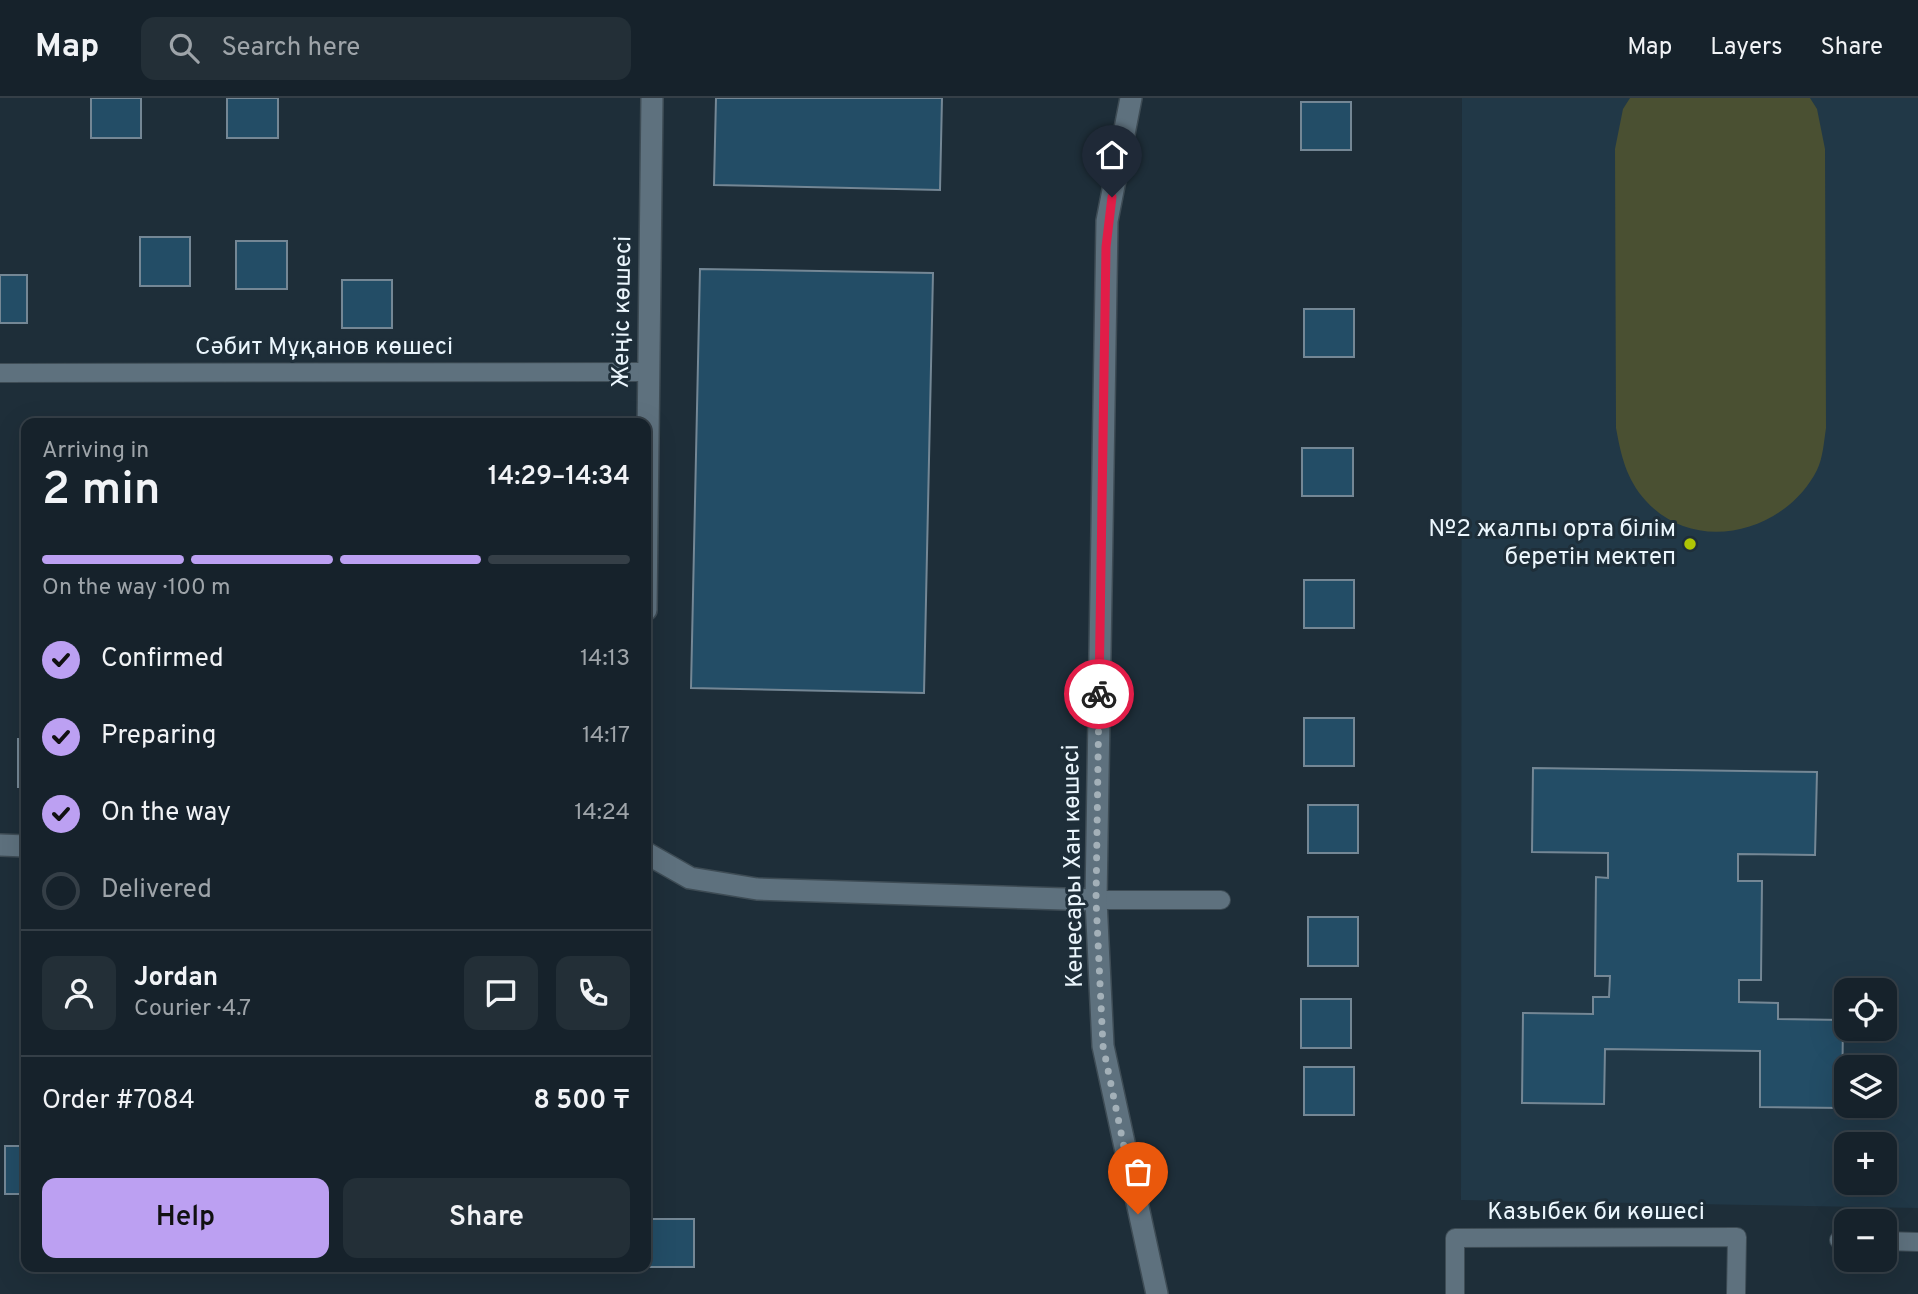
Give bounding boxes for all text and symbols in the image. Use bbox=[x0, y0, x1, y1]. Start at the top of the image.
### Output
search box bbox=[141, 17, 631, 80]
text: Map bbox=[35, 27, 99, 69]
icon: search bbox=[165, 29, 203, 67]
text: Search here bbox=[221, 32, 360, 65]
text: Map bbox=[1627, 33, 1672, 63]
text: Layers bbox=[1710, 33, 1782, 63]
text: Share bbox=[1820, 33, 1883, 63]
pin bbox=[1082, 125, 1142, 197]
icon: home bbox=[1093, 136, 1131, 174]
street label: Жеңіс көшесі bbox=[607, 236, 639, 388]
street label: Сәбит Мұқанов көшесі bbox=[195, 333, 453, 363]
text: Arriving in bbox=[42, 437, 149, 466]
text: 14:29–14:34 bbox=[488, 461, 630, 494]
text: 2 min bbox=[42, 462, 161, 521]
place label: №2 жалпы орта білім беретін мектеп bbox=[1428, 515, 1676, 573]
marker: №2 жалпы орта білім беретін мектеп bbox=[1682, 536, 1698, 552]
text: On the way · 100 m bbox=[42, 574, 231, 603]
icon: check bbox=[42, 641, 80, 679]
text: Confirmed bbox=[101, 643, 224, 676]
text: 14:13 bbox=[580, 645, 630, 674]
courier bbox=[1064, 659, 1134, 729]
icon: bike bbox=[1080, 675, 1118, 713]
icon: check bbox=[42, 718, 80, 756]
text: Preparing bbox=[101, 720, 216, 753]
text: 14:17 bbox=[582, 722, 630, 751]
street label: Кенесары Хан көшесі bbox=[1057, 744, 1091, 988]
icon: check bbox=[42, 795, 80, 833]
text: On the way bbox=[101, 797, 231, 830]
text: 14:24 bbox=[574, 799, 630, 828]
text: Delivered bbox=[101, 874, 212, 907]
button: person bbox=[42, 956, 116, 1030]
button: chat bbox=[464, 956, 538, 1030]
button: phone bbox=[556, 956, 630, 1030]
text: Jordan bbox=[134, 962, 218, 995]
map controls bbox=[1834, 978, 1897, 1272]
button: locate bbox=[1834, 978, 1897, 1041]
text: Courier · 4.7 bbox=[134, 995, 251, 1024]
button: layers bbox=[1834, 1055, 1897, 1118]
text: Order #7084 bbox=[42, 1085, 195, 1118]
text: 8 500 ₸ bbox=[533, 1085, 630, 1118]
button: + bbox=[1834, 1132, 1897, 1195]
pin bbox=[1108, 1142, 1168, 1214]
icon: bag bbox=[1119, 1153, 1157, 1191]
button: Help bbox=[42, 1178, 329, 1258]
button: Share bbox=[343, 1178, 630, 1258]
street label: Казыбек би көшесі bbox=[1487, 1198, 1705, 1228]
button: − bbox=[1834, 1209, 1897, 1272]

